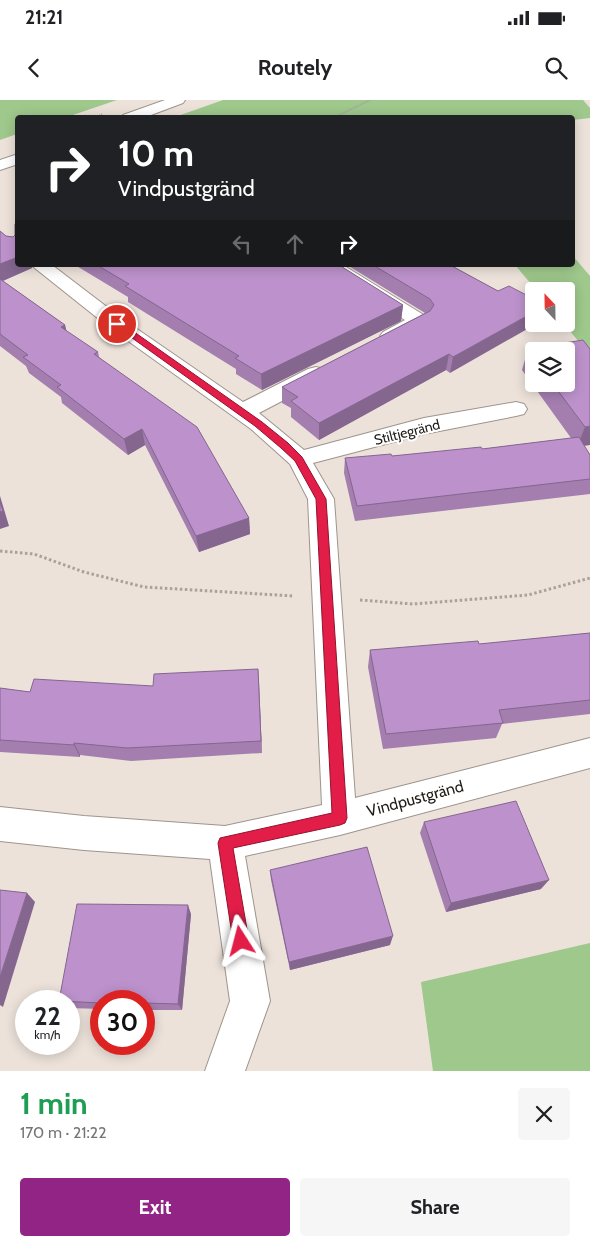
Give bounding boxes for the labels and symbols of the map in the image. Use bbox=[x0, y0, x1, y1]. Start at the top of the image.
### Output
north arrow bbox=[525, 282, 575, 332]
pin bbox=[96, 303, 138, 345]
street label: Stiltjegränd bbox=[372, 415, 442, 449]
street label: Vindpustgränd bbox=[365, 776, 466, 821]
position arrow bbox=[214, 914, 266, 966]
speed limit sign: 30 bbox=[90, 990, 155, 1055]

